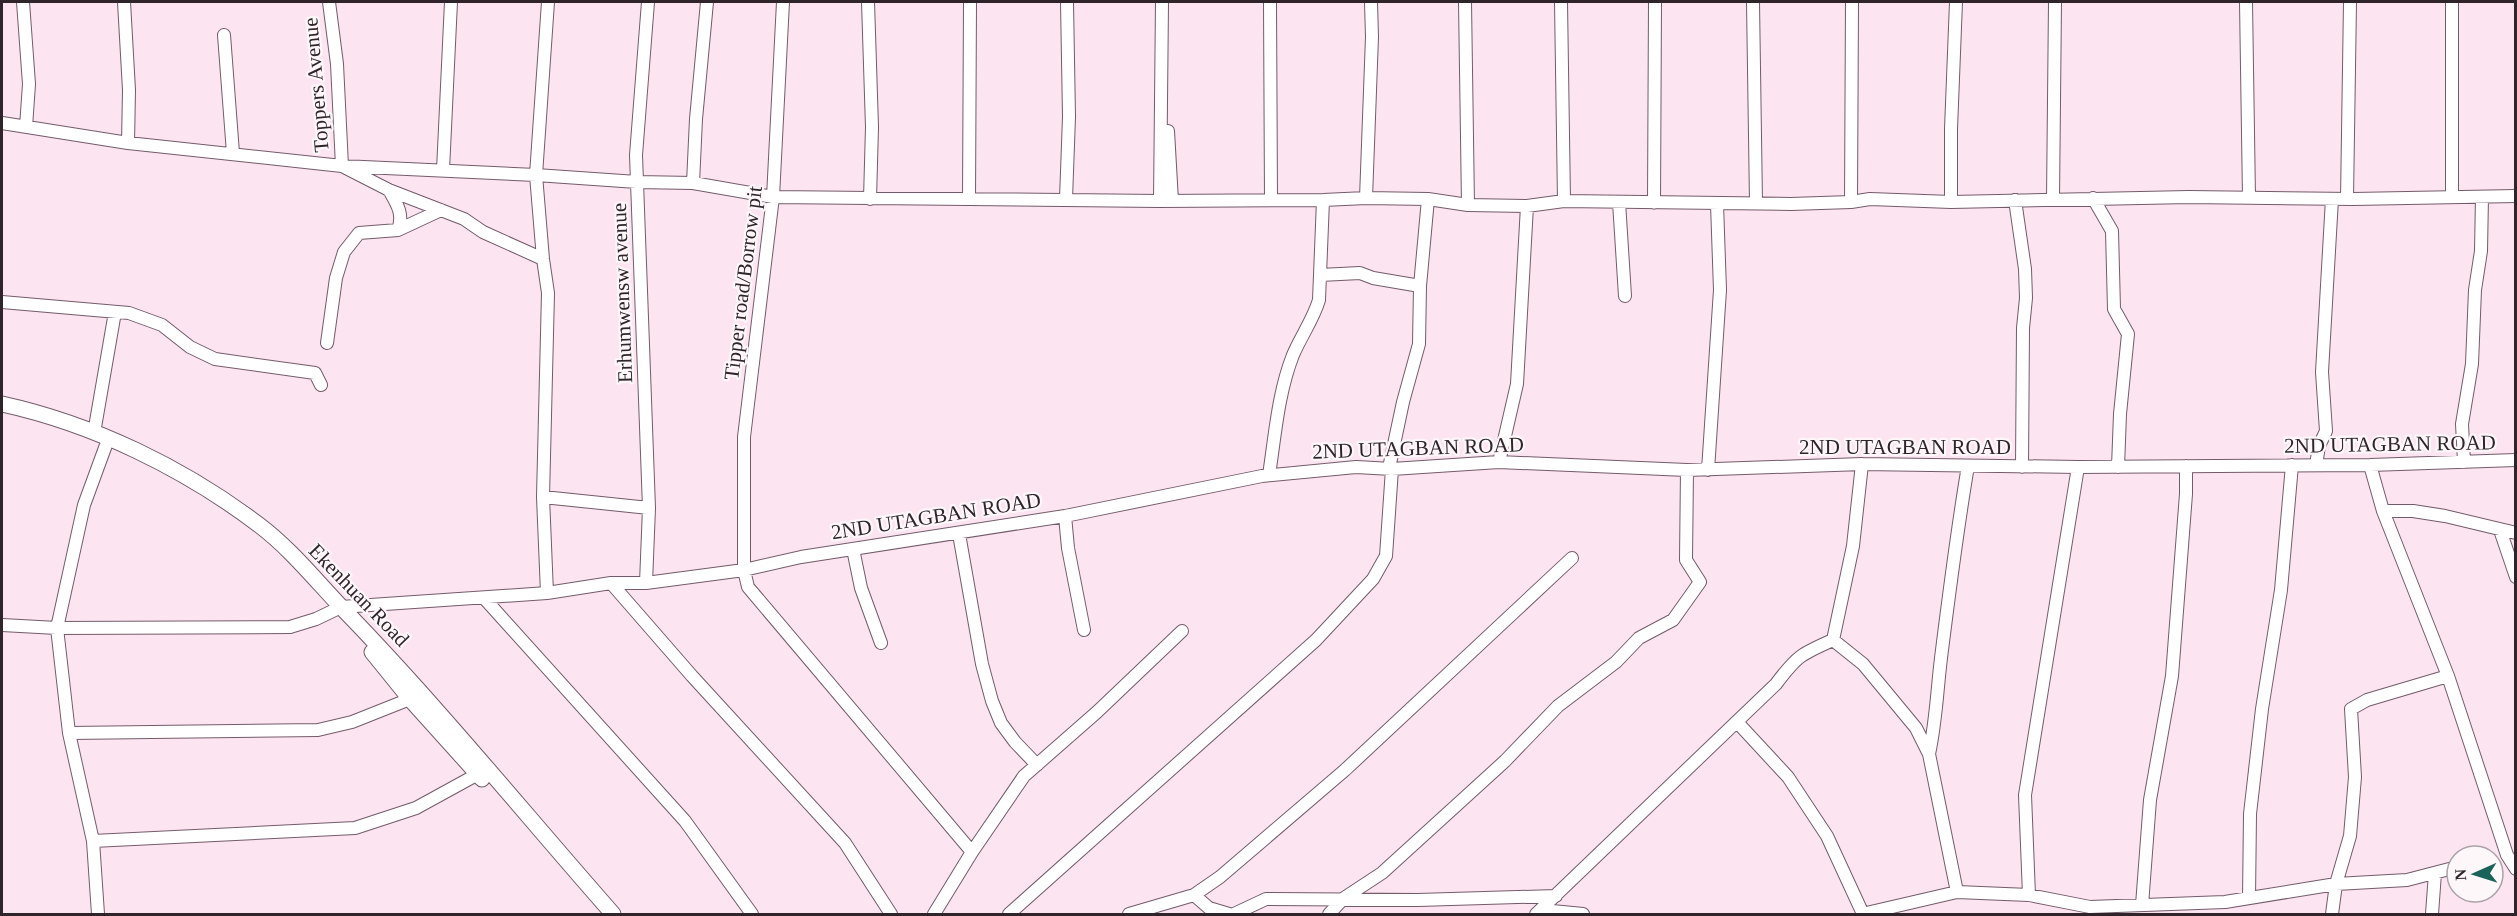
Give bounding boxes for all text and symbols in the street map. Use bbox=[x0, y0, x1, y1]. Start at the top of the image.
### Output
street label: Toppers Avenue bbox=[298, 17, 334, 153]
street label: Tipper road/Borrow pit bbox=[719, 184, 767, 381]
street label: Erhumwensw avenue bbox=[607, 203, 637, 383]
street label: 2ND UTAGBAN ROAD bbox=[2284, 430, 2496, 458]
street label: 2ND UTAGBAN ROAD bbox=[1312, 432, 1524, 464]
street label: 2ND UTAGBAN ROAD bbox=[1799, 435, 2011, 459]
street label: 2ND UTAGBAN ROAD bbox=[830, 488, 1042, 544]
street label: Ekenhuan Road bbox=[304, 539, 414, 652]
north arrow bbox=[2445, 844, 2505, 904]
text: N bbox=[2452, 868, 2469, 881]

